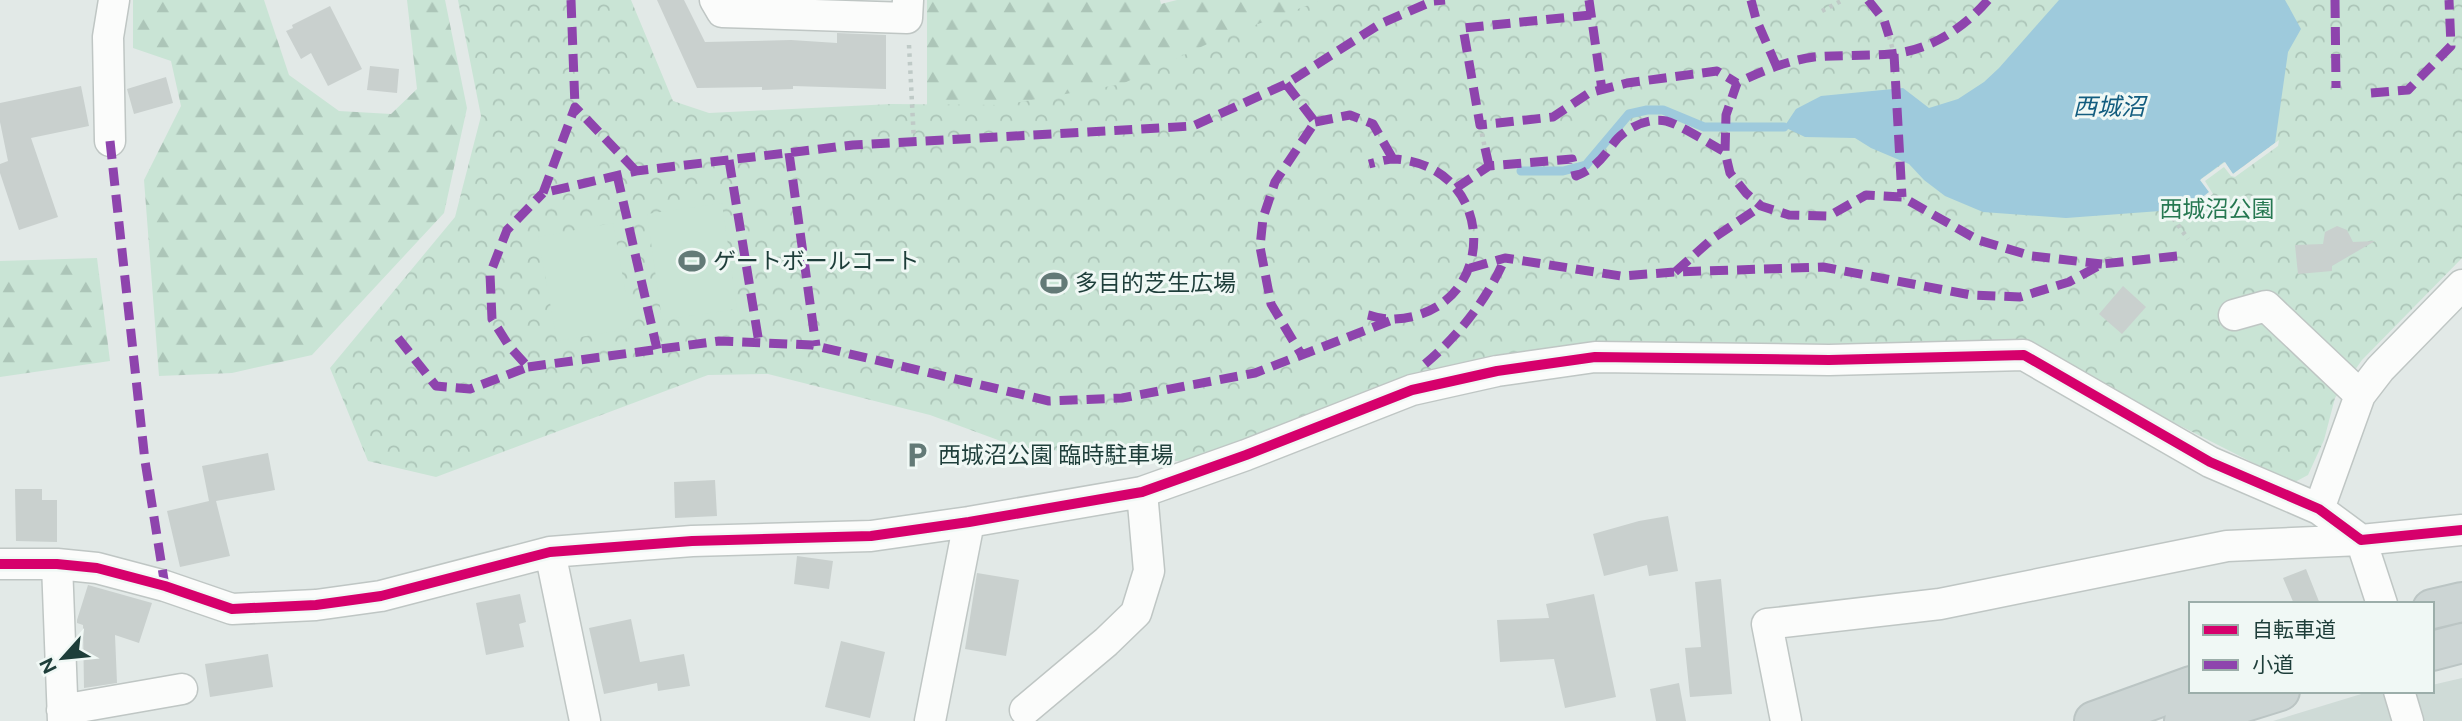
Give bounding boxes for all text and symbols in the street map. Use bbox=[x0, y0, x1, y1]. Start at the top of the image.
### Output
water label: 西城沼 bbox=[2073, 92, 2148, 120]
park label: 西城沼公園 bbox=[2160, 195, 2275, 222]
sports icon: ゲートボールコート bbox=[677, 246, 707, 276]
place label: ゲートボールコート bbox=[713, 247, 920, 274]
sports icon: 多目的芝生広場 bbox=[1039, 268, 1069, 298]
place label: 多目的芝生広場 bbox=[1075, 269, 1236, 296]
parking icon: 西城沼公園 臨時駐車場 bbox=[902, 440, 932, 470]
place label: 西城沼公園 臨時駐車場 bbox=[938, 441, 1174, 468]
legend bbox=[2189, 602, 2434, 693]
text: 自転車道 bbox=[2252, 617, 2336, 642]
north arrow bbox=[28, 623, 98, 693]
text: 小道 bbox=[2252, 652, 2294, 677]
text: N bbox=[35, 654, 61, 677]

